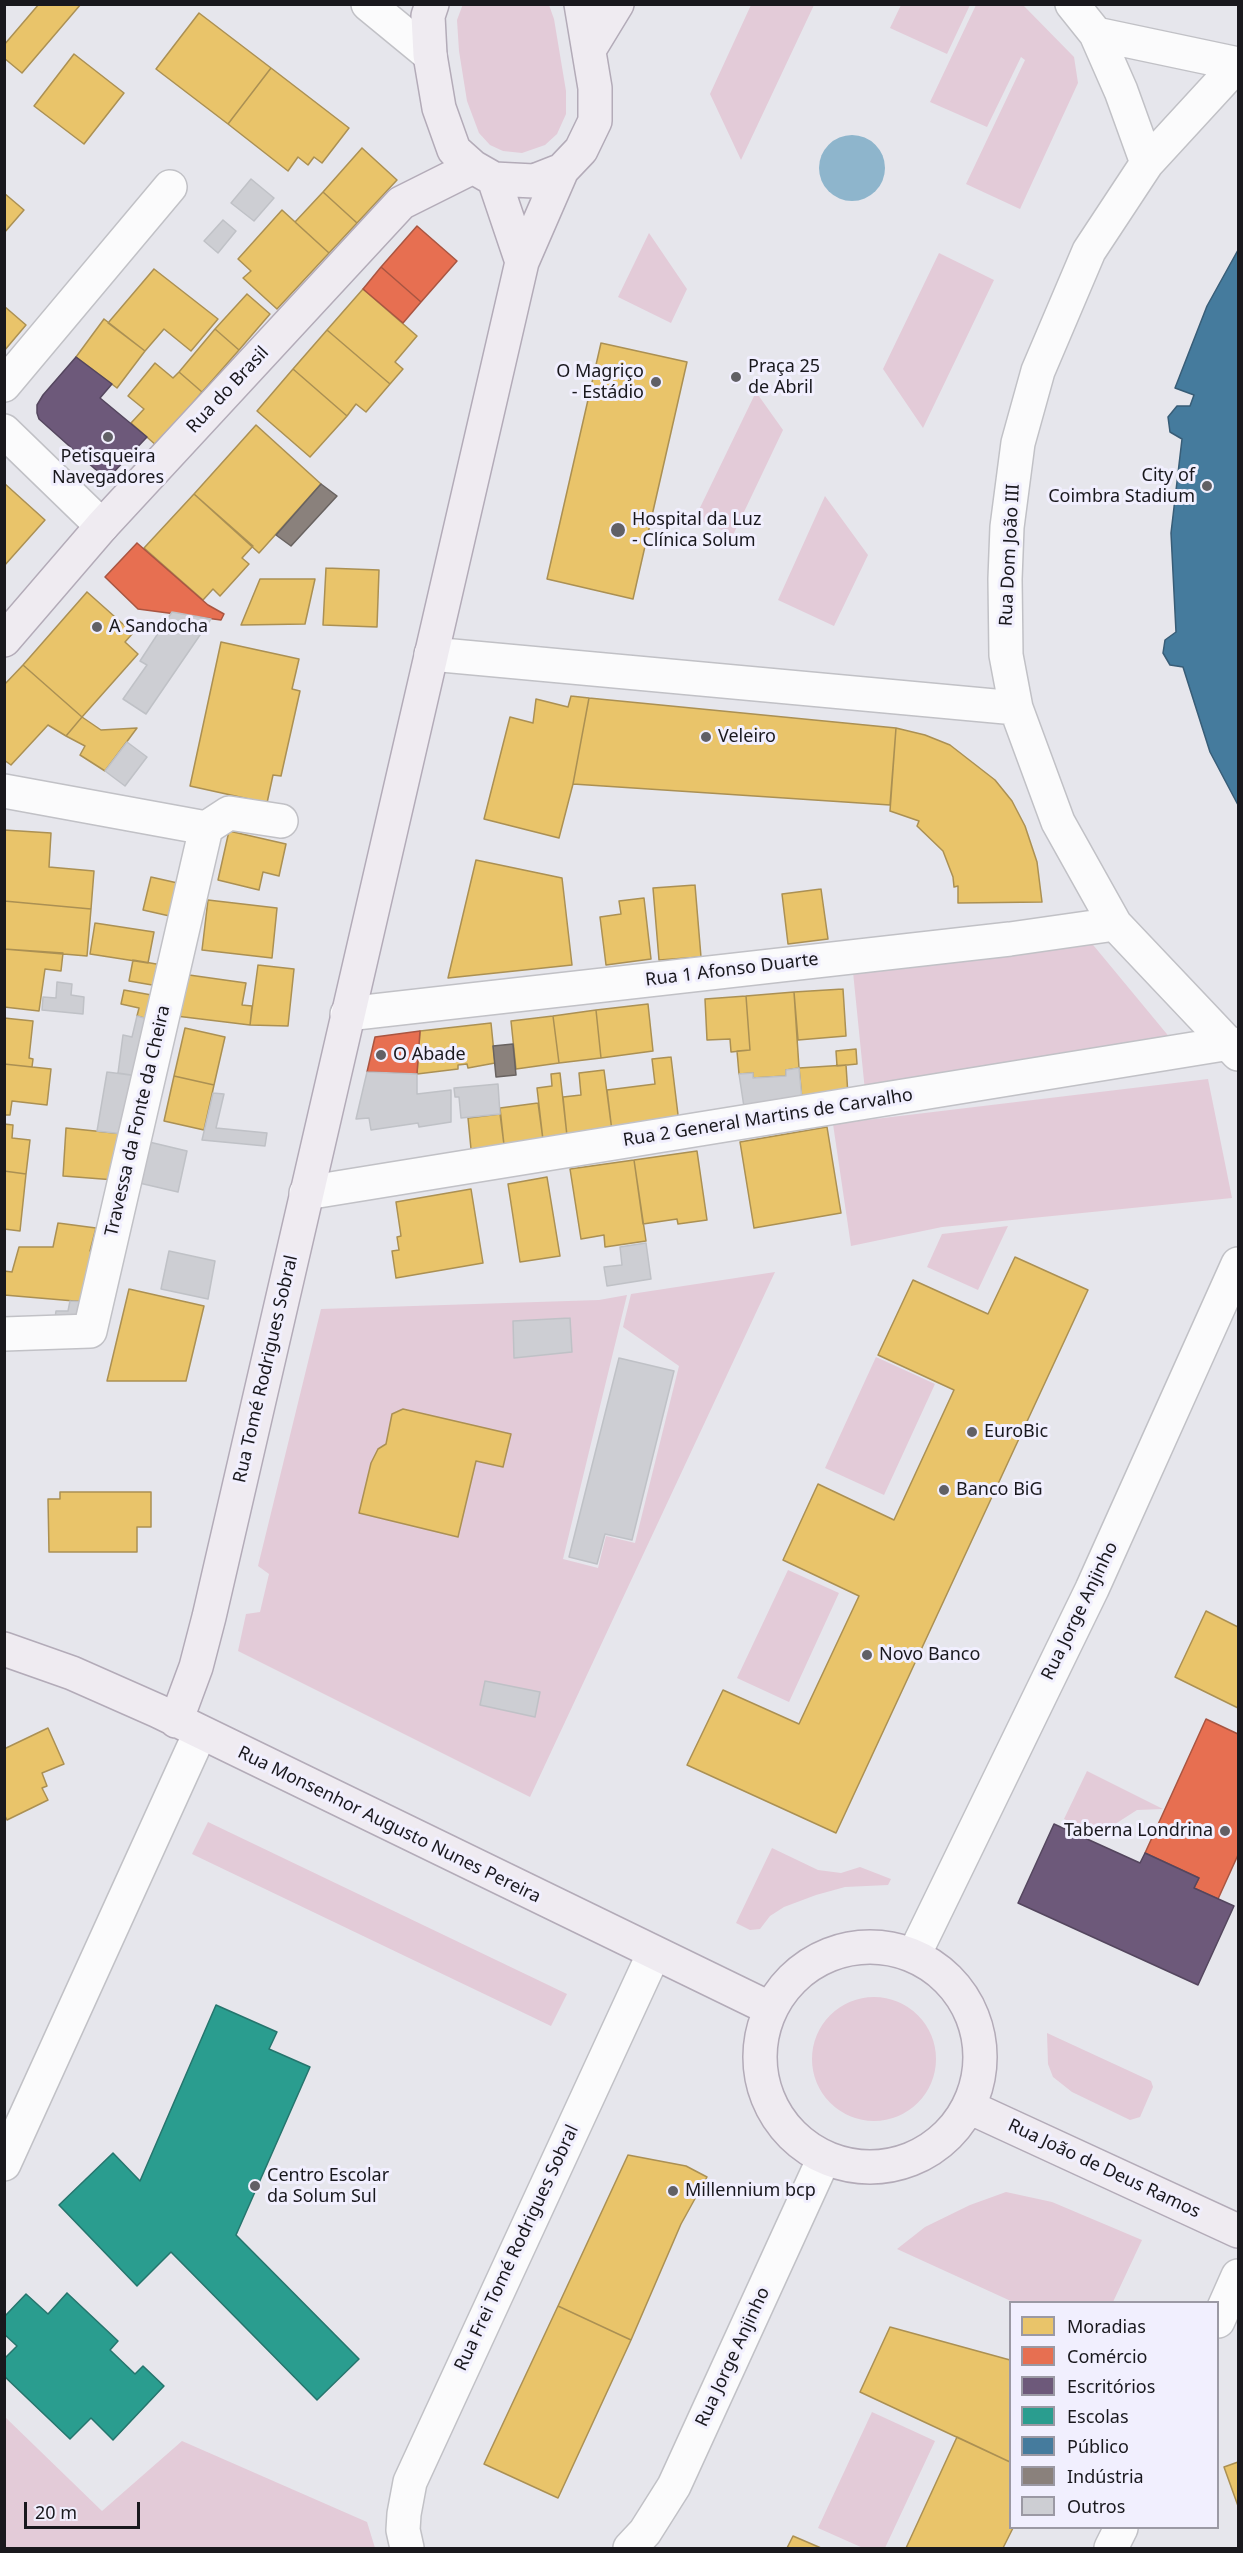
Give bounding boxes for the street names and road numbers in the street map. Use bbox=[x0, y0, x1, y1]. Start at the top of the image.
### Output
street label: Rua do Brasil bbox=[182, 342, 274, 438]
street label: Rua Dom João III bbox=[995, 483, 1025, 627]
street label: Rua 1 Afonso Duarte bbox=[644, 949, 820, 991]
street label: Travessa da Fonte da Cheira bbox=[101, 1003, 175, 1239]
street label: Rua 2 General Martins de Carvalho bbox=[621, 1084, 915, 1152]
street label: Rua Tomé Rodrigues Sobral bbox=[229, 1253, 303, 1485]
street label: Rua Jorge Anjinho bbox=[1037, 1538, 1123, 1684]
street label: Rua Monsenhor Augusto Nunes Pereira bbox=[234, 1742, 544, 1908]
street label: Rua João de Deus Ramos bbox=[1004, 2115, 1204, 2223]
street label: Rua Frei Tomé Rodrigues Sobral bbox=[450, 2122, 584, 2374]
street label: Rua Jorge Anjinho bbox=[691, 2284, 775, 2430]

